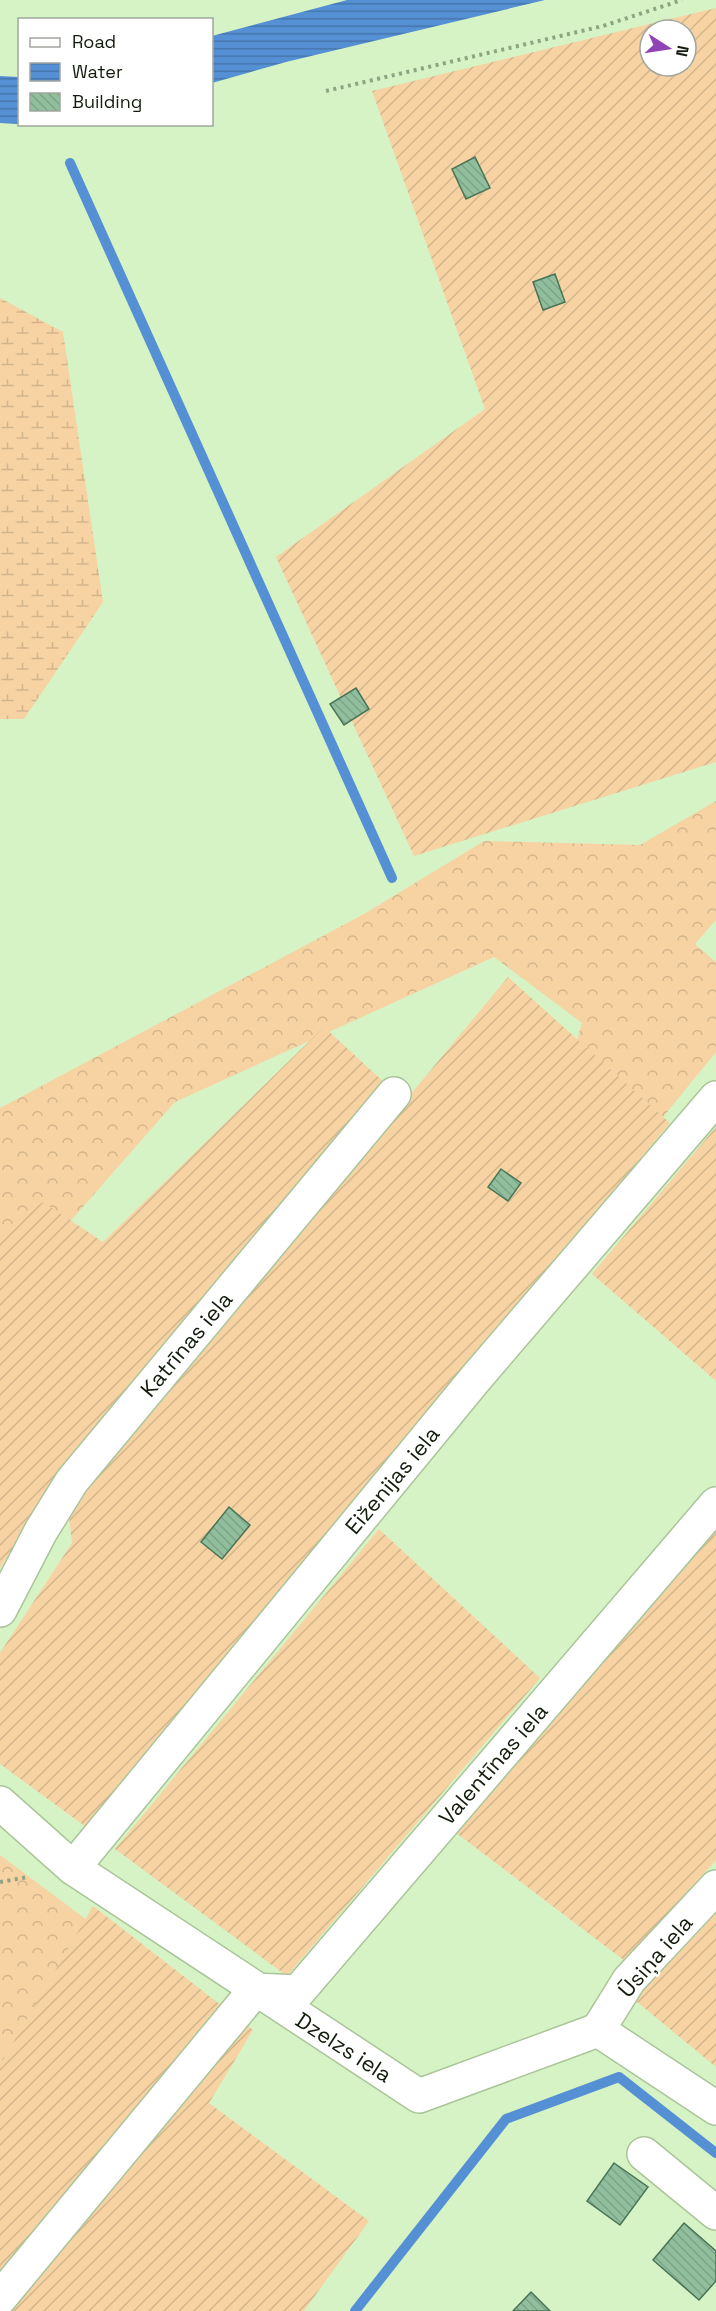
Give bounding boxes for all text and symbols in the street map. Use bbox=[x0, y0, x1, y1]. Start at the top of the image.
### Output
legend bbox=[18, 18, 213, 126]
north arrow bbox=[638, 18, 698, 78]
text: Road bbox=[72, 30, 116, 53]
text: N bbox=[671, 44, 694, 58]
text: Water bbox=[72, 60, 123, 83]
text: Building bbox=[72, 90, 142, 113]
street label: Katrīnas iela bbox=[134, 1285, 238, 1402]
street label: Eiženijas iela bbox=[339, 1420, 446, 1540]
street label: Valentīnas iela bbox=[432, 1697, 554, 1831]
street label: Ūsiņa iela bbox=[612, 1909, 699, 2003]
street label: Dzelzs iela bbox=[291, 2006, 398, 2089]

